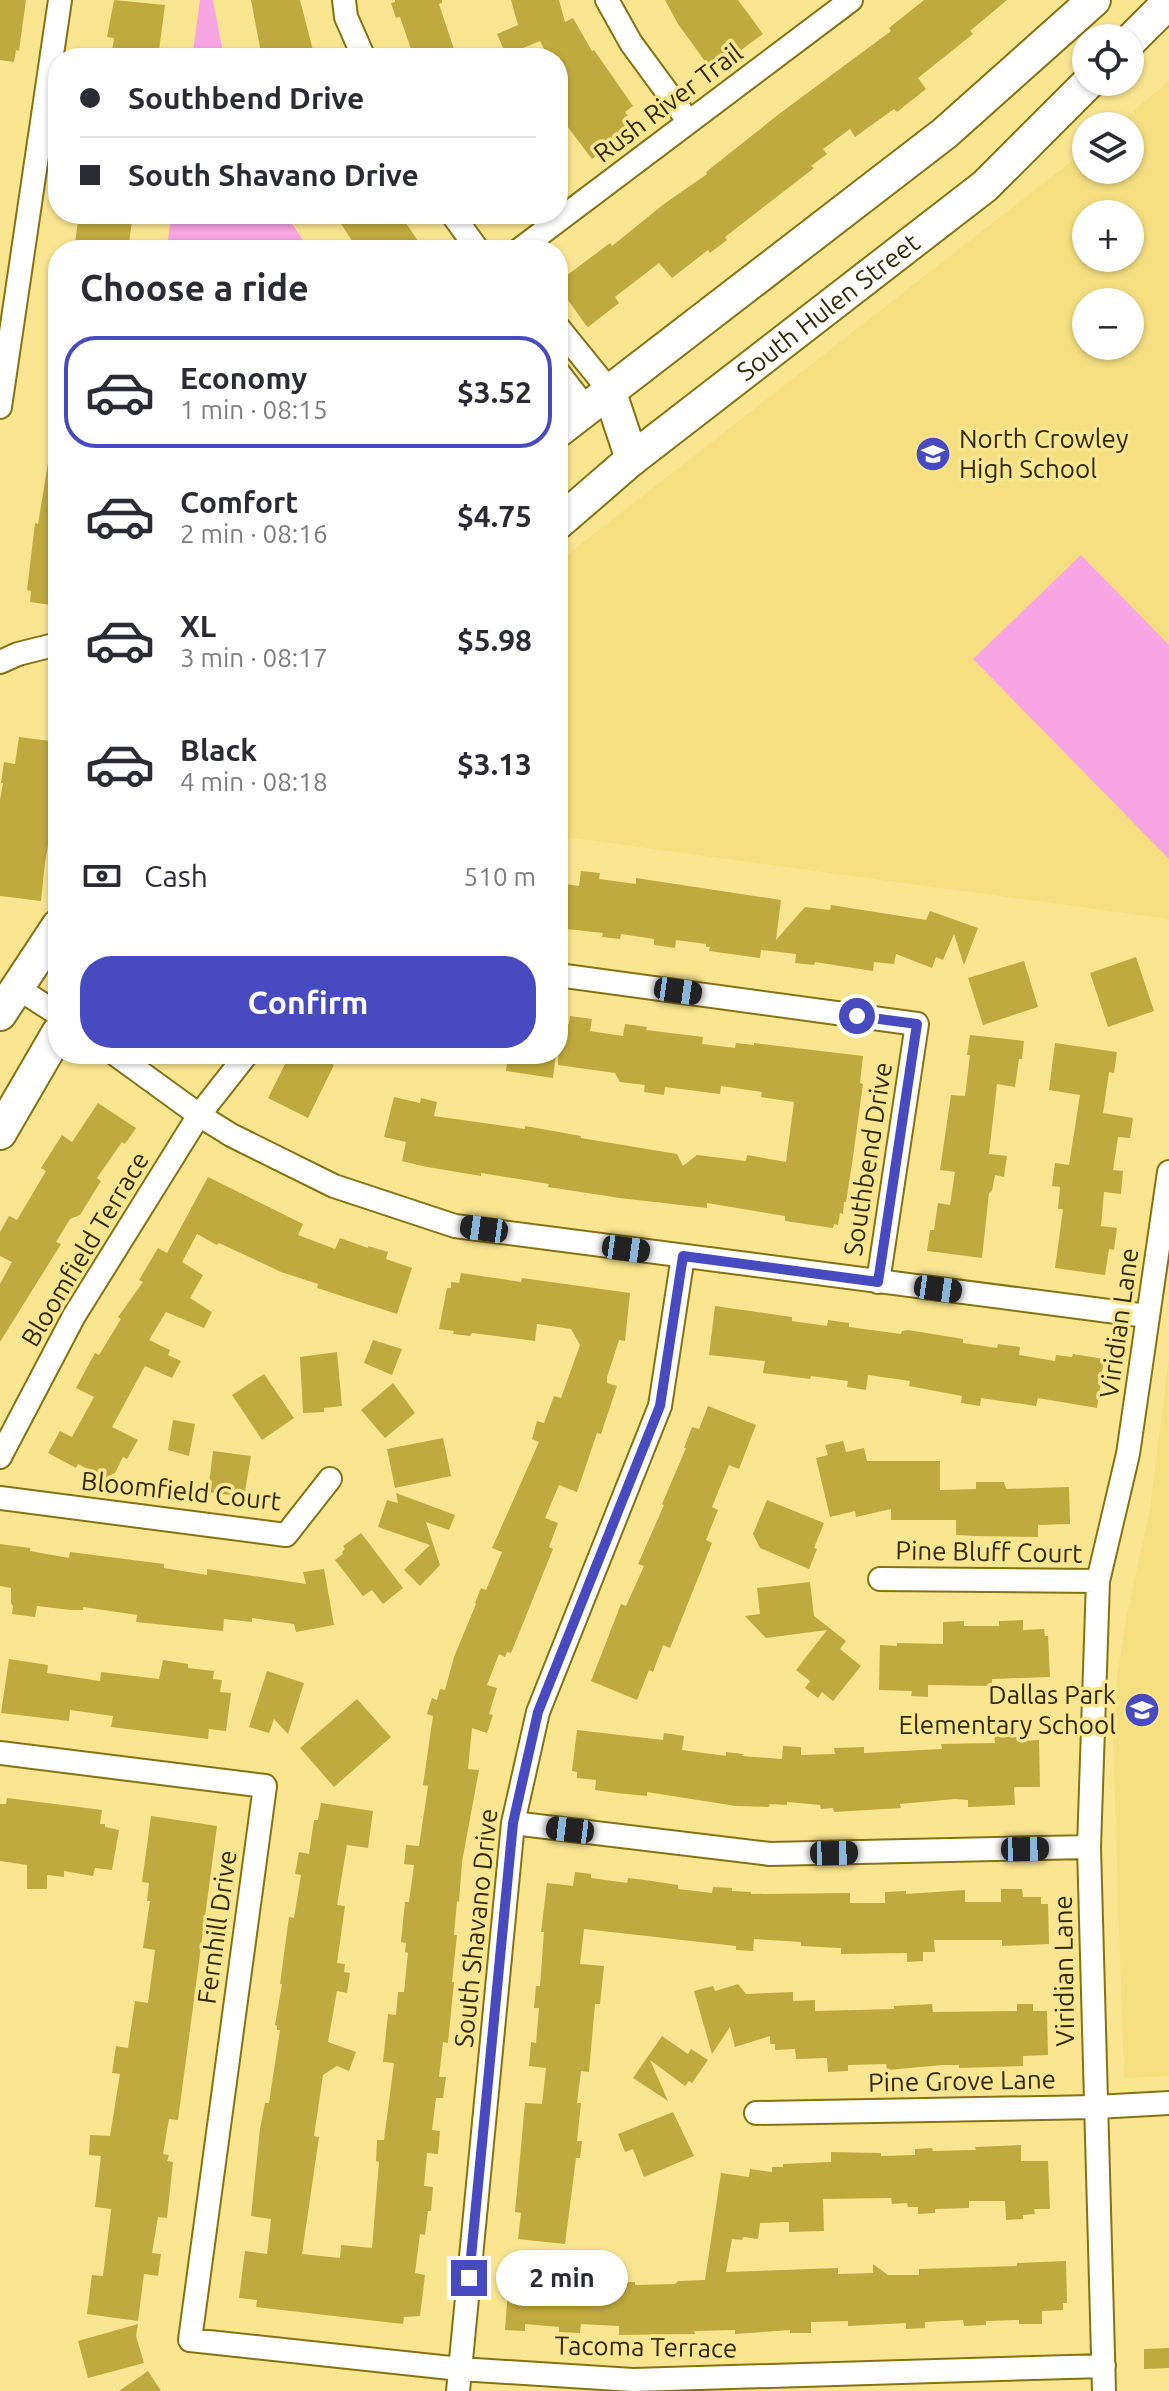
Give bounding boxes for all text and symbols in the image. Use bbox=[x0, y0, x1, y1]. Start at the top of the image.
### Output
map controls bbox=[1072, 24, 1144, 360]
button: locate bbox=[1072, 24, 1144, 96]
street label: Rush River Trail bbox=[588, 37, 748, 168]
text: Southbend Drive bbox=[128, 81, 364, 115]
button: layers bbox=[1072, 112, 1144, 184]
text: South Shavano Drive bbox=[128, 158, 419, 192]
button: + bbox=[1072, 200, 1144, 272]
street label: South Hulen Street bbox=[731, 227, 925, 386]
text: Choose a ride bbox=[80, 267, 309, 308]
button: − bbox=[1072, 288, 1144, 360]
icon: car bbox=[84, 356, 156, 428]
text: Economy bbox=[180, 361, 307, 395]
text: $3.52 bbox=[457, 375, 532, 409]
text: 1 min · 08:15 bbox=[180, 395, 328, 424]
place label: North Crowley High School bbox=[959, 424, 1128, 483]
school or university icon: North Crowley High School bbox=[914, 435, 952, 473]
icon: car bbox=[84, 480, 156, 552]
text: Comfort bbox=[180, 485, 298, 519]
text: $4.75 bbox=[457, 499, 532, 533]
text: 2 min · 08:16 bbox=[180, 519, 328, 548]
icon: car bbox=[84, 604, 156, 676]
text: XL bbox=[180, 609, 216, 643]
text: $5.98 bbox=[457, 623, 532, 657]
text: 3 min · 08:17 bbox=[180, 643, 328, 672]
icon: car bbox=[84, 728, 156, 800]
text: Black bbox=[180, 733, 257, 767]
text: $3.13 bbox=[457, 747, 532, 781]
text: 4 min · 08:18 bbox=[180, 767, 328, 796]
icon: cash bbox=[80, 854, 124, 898]
text: Cash bbox=[144, 859, 208, 893]
text: 510 m bbox=[464, 862, 536, 891]
button: Confirm bbox=[80, 956, 536, 1048]
car bbox=[653, 976, 703, 1006]
route start bbox=[839, 998, 875, 1034]
street label: Southbend Drive bbox=[838, 1060, 897, 1258]
street label: Bloomfield Terrace bbox=[15, 1146, 154, 1351]
car bbox=[459, 1214, 509, 1244]
car bbox=[601, 1234, 651, 1264]
street label: Viridian Lane bbox=[1094, 1246, 1143, 1400]
car bbox=[913, 1274, 963, 1304]
street label: Bloomfield Court bbox=[80, 1466, 282, 1515]
street label: Pine Bluff Court bbox=[895, 1535, 1083, 1568]
place label: Dallas Park Elementary School bbox=[898, 1680, 1116, 1739]
school or university icon: Dallas Park Elementary School bbox=[1123, 1691, 1161, 1729]
street label: South Shavano Drive bbox=[449, 1807, 502, 2049]
car bbox=[545, 1815, 595, 1845]
car bbox=[1001, 1837, 1049, 1861]
car bbox=[810, 1841, 858, 1865]
street label: Fernhill Drive bbox=[191, 1848, 242, 2006]
street label: Viridian Lane bbox=[1048, 1895, 1079, 2047]
street label: Pine Grove Lane bbox=[868, 2064, 1056, 2097]
callout: 2 min bbox=[497, 2250, 629, 2306]
route end bbox=[451, 2260, 487, 2296]
text: 2 min bbox=[529, 2263, 595, 2292]
street label: Tacoma Terrace bbox=[554, 2330, 738, 2363]

